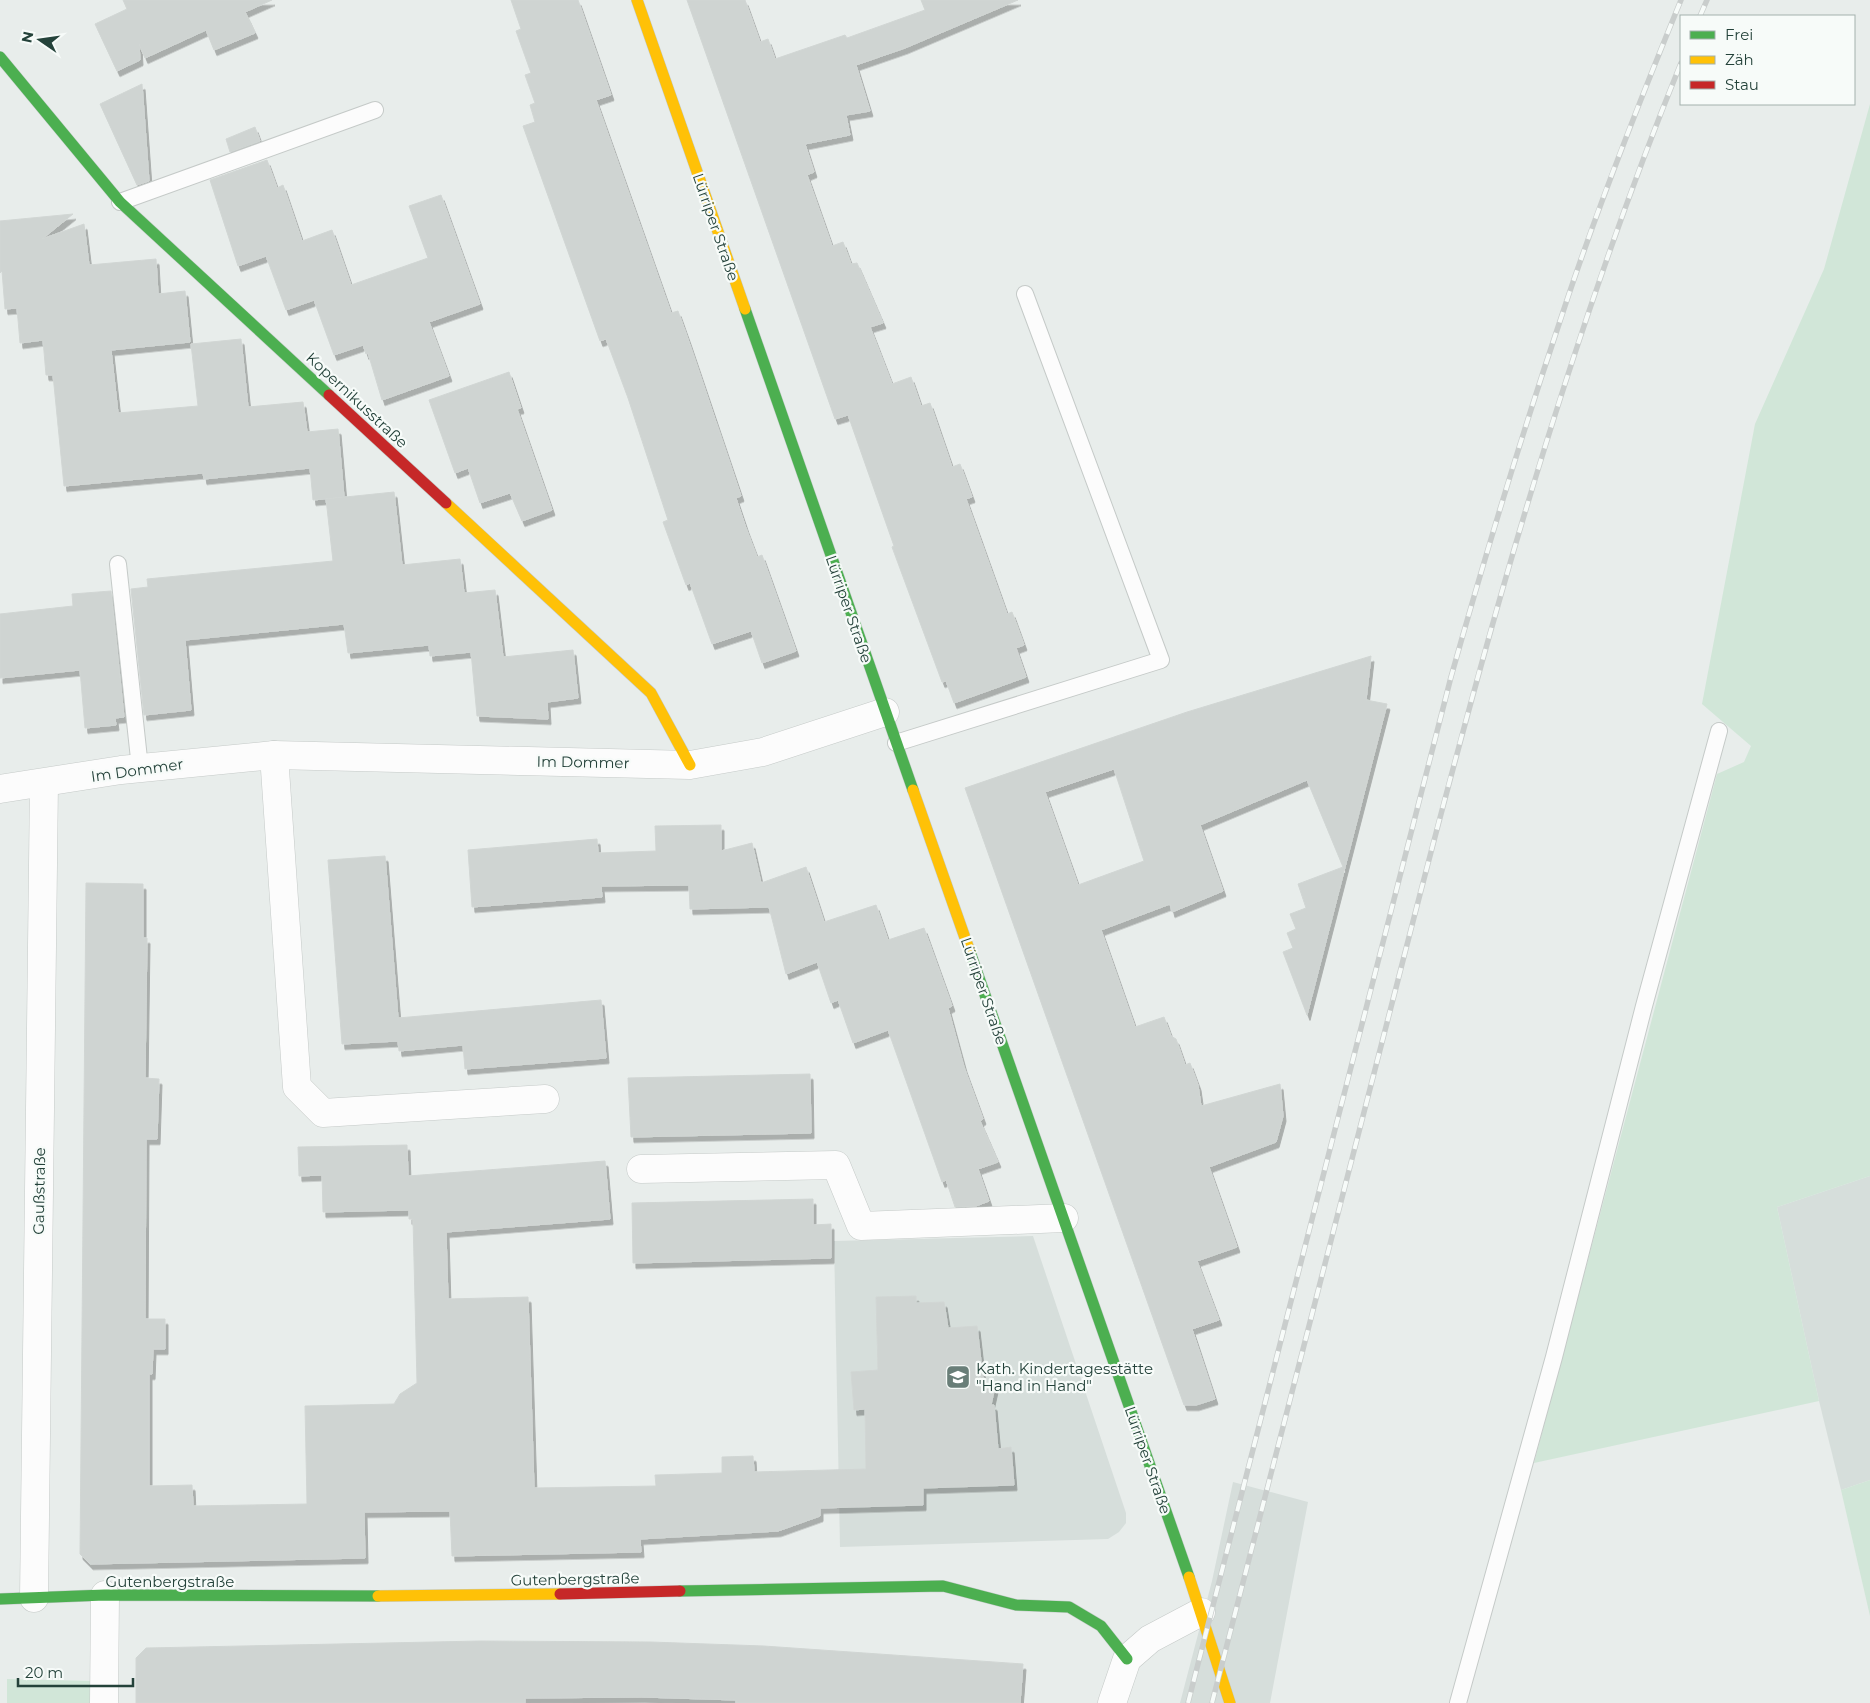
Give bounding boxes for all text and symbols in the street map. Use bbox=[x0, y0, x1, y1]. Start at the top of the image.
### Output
north arrow bbox=[15, 15, 65, 65]
legend bbox=[1680, 15, 1855, 105]
text: Frei bbox=[1725, 25, 1753, 44]
text: N bbox=[17, 30, 37, 45]
text: Zäh bbox=[1725, 50, 1754, 69]
text: Stau bbox=[1725, 75, 1759, 94]
street label: Lürriper Straße bbox=[689, 171, 743, 283]
street label: Kopernikusstraße bbox=[302, 348, 412, 452]
street label: Lürriper Straße bbox=[822, 553, 876, 665]
street label: Im Dommer bbox=[536, 752, 630, 772]
street label: Im Dommer bbox=[90, 754, 184, 786]
street label: Lürriper Straße bbox=[957, 935, 1011, 1047]
street label: Gaußstraße bbox=[29, 1147, 49, 1235]
place label: Kath. Kindertagesstätte "Hand in Hand" bbox=[976, 1359, 1153, 1395]
school or university icon: Kath. Kindertagesstätte "Hand in Hand" bbox=[945, 1364, 971, 1390]
street label: Lürriper Straße bbox=[1121, 1404, 1175, 1516]
street label: Gutenbergstraße bbox=[510, 1568, 640, 1590]
street label: Gutenbergstraße bbox=[106, 1572, 234, 1591]
scale bar bbox=[18, 1656, 132, 1688]
text: 20 m bbox=[25, 1663, 63, 1682]

